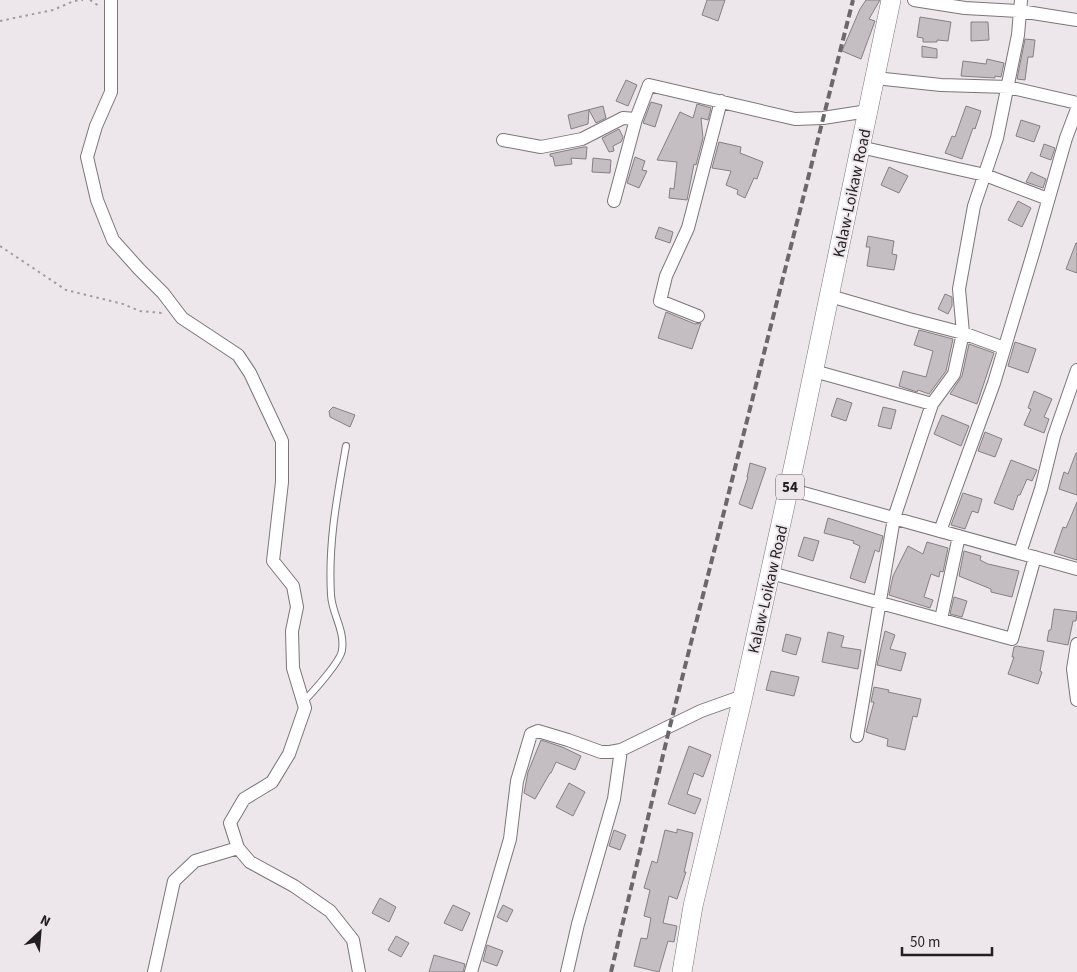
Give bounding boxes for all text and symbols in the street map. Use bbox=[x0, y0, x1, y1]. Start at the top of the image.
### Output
street label: Kalaw-Loikaw Road bbox=[828, 127, 876, 260]
road number: 54 bbox=[776, 474, 804, 500]
street label: Kalaw-Loikaw Road bbox=[743, 523, 793, 656]
north arrow bbox=[15, 907, 65, 957]
text: N bbox=[37, 910, 54, 932]
scale bar bbox=[902, 924, 992, 956]
text: 50 m bbox=[910, 932, 940, 953]

